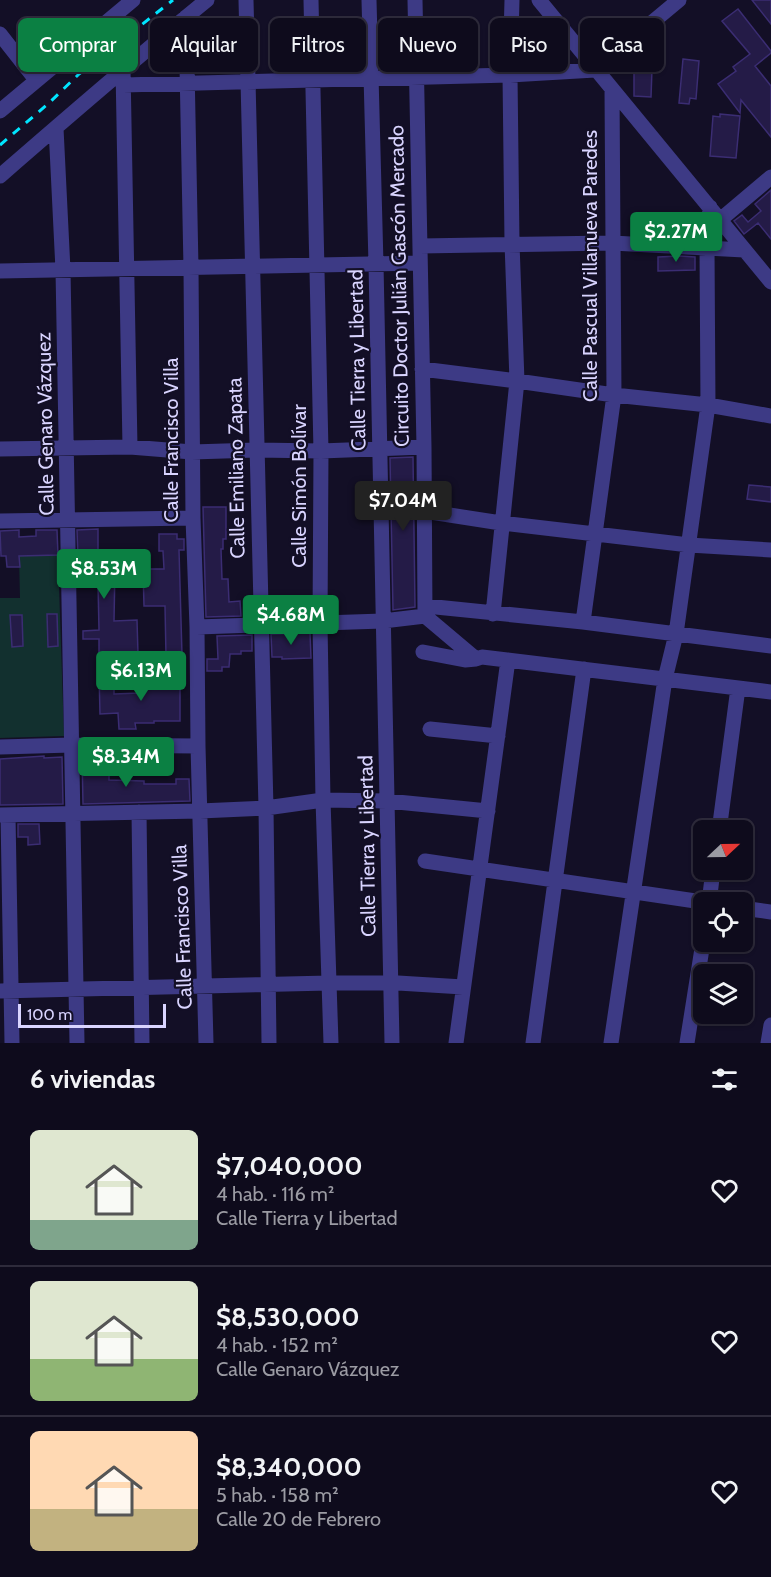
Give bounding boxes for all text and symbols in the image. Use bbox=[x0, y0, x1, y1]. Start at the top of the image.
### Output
chip: Comprar bbox=[18, 18, 138, 72]
chip: Alquilar bbox=[150, 18, 258, 72]
chip: Filtros bbox=[270, 18, 366, 72]
chip: Nuevo bbox=[378, 18, 478, 72]
chip: Piso bbox=[490, 18, 568, 72]
chip: Casa bbox=[580, 18, 664, 72]
street label: Circuito Doctor Julián Gascón Mercado bbox=[384, 125, 414, 447]
street label: Calle Pascual Villanueva Paredes bbox=[578, 130, 602, 402]
pin: $2.27M bbox=[627, 212, 725, 263]
text: $2.27M bbox=[644, 219, 708, 243]
street label: Calle Tierra y Libertad bbox=[343, 269, 371, 451]
street label: Calle Genaro Vázquez bbox=[31, 332, 59, 516]
street label: Calle Francisco Villa bbox=[159, 357, 183, 522]
street label: Calle Emiliano Zapata bbox=[222, 377, 250, 559]
street label: Calle Simón Bolívar bbox=[287, 404, 311, 568]
pin: $7.04M bbox=[354, 481, 452, 532]
text: $7.04M bbox=[369, 488, 437, 512]
pin: $8.53M bbox=[55, 549, 153, 600]
text: $8.53M bbox=[71, 556, 137, 580]
pin: $4.68M bbox=[242, 595, 340, 646]
text: $4.68M bbox=[257, 602, 325, 626]
pin: $6.13M bbox=[92, 651, 190, 702]
text: $6.13M bbox=[110, 658, 172, 682]
pin: $8.34M bbox=[77, 737, 175, 788]
text: $8.34M bbox=[92, 744, 160, 768]
street label: Calle Tierra y Libertad bbox=[353, 755, 381, 937]
north arrow bbox=[693, 820, 753, 880]
map controls bbox=[693, 820, 753, 1024]
street label: Calle Francisco Villa bbox=[167, 844, 197, 1010]
button: locate bbox=[693, 892, 753, 952]
button: layers bbox=[693, 964, 753, 1024]
scale bar bbox=[18, 1001, 166, 1028]
text: 100 m bbox=[27, 1005, 72, 1024]
text: 6 viviendas bbox=[30, 1063, 155, 1095]
icon: filters bbox=[708, 1063, 741, 1096]
text: $7,040,000 bbox=[216, 1150, 363, 1182]
icon: home bbox=[78, 1154, 150, 1226]
icon: heart bbox=[708, 1174, 741, 1207]
text: 4 hab. · 116 m² bbox=[216, 1182, 334, 1206]
text: Calle Tierra y Libertad bbox=[216, 1206, 398, 1230]
text: $8,530,000 bbox=[216, 1301, 360, 1333]
icon: home bbox=[78, 1305, 150, 1377]
icon: heart bbox=[708, 1325, 741, 1358]
text: 4 hab. · 152 m² bbox=[216, 1333, 338, 1357]
text: Calle Genaro Vázquez bbox=[216, 1357, 399, 1381]
text: $8,340,000 bbox=[216, 1451, 362, 1483]
icon: home bbox=[78, 1455, 150, 1527]
icon: heart bbox=[708, 1475, 741, 1508]
text: 5 hab. · 158 m² bbox=[216, 1483, 339, 1507]
text: Calle 20 de Febrero bbox=[216, 1507, 381, 1531]

